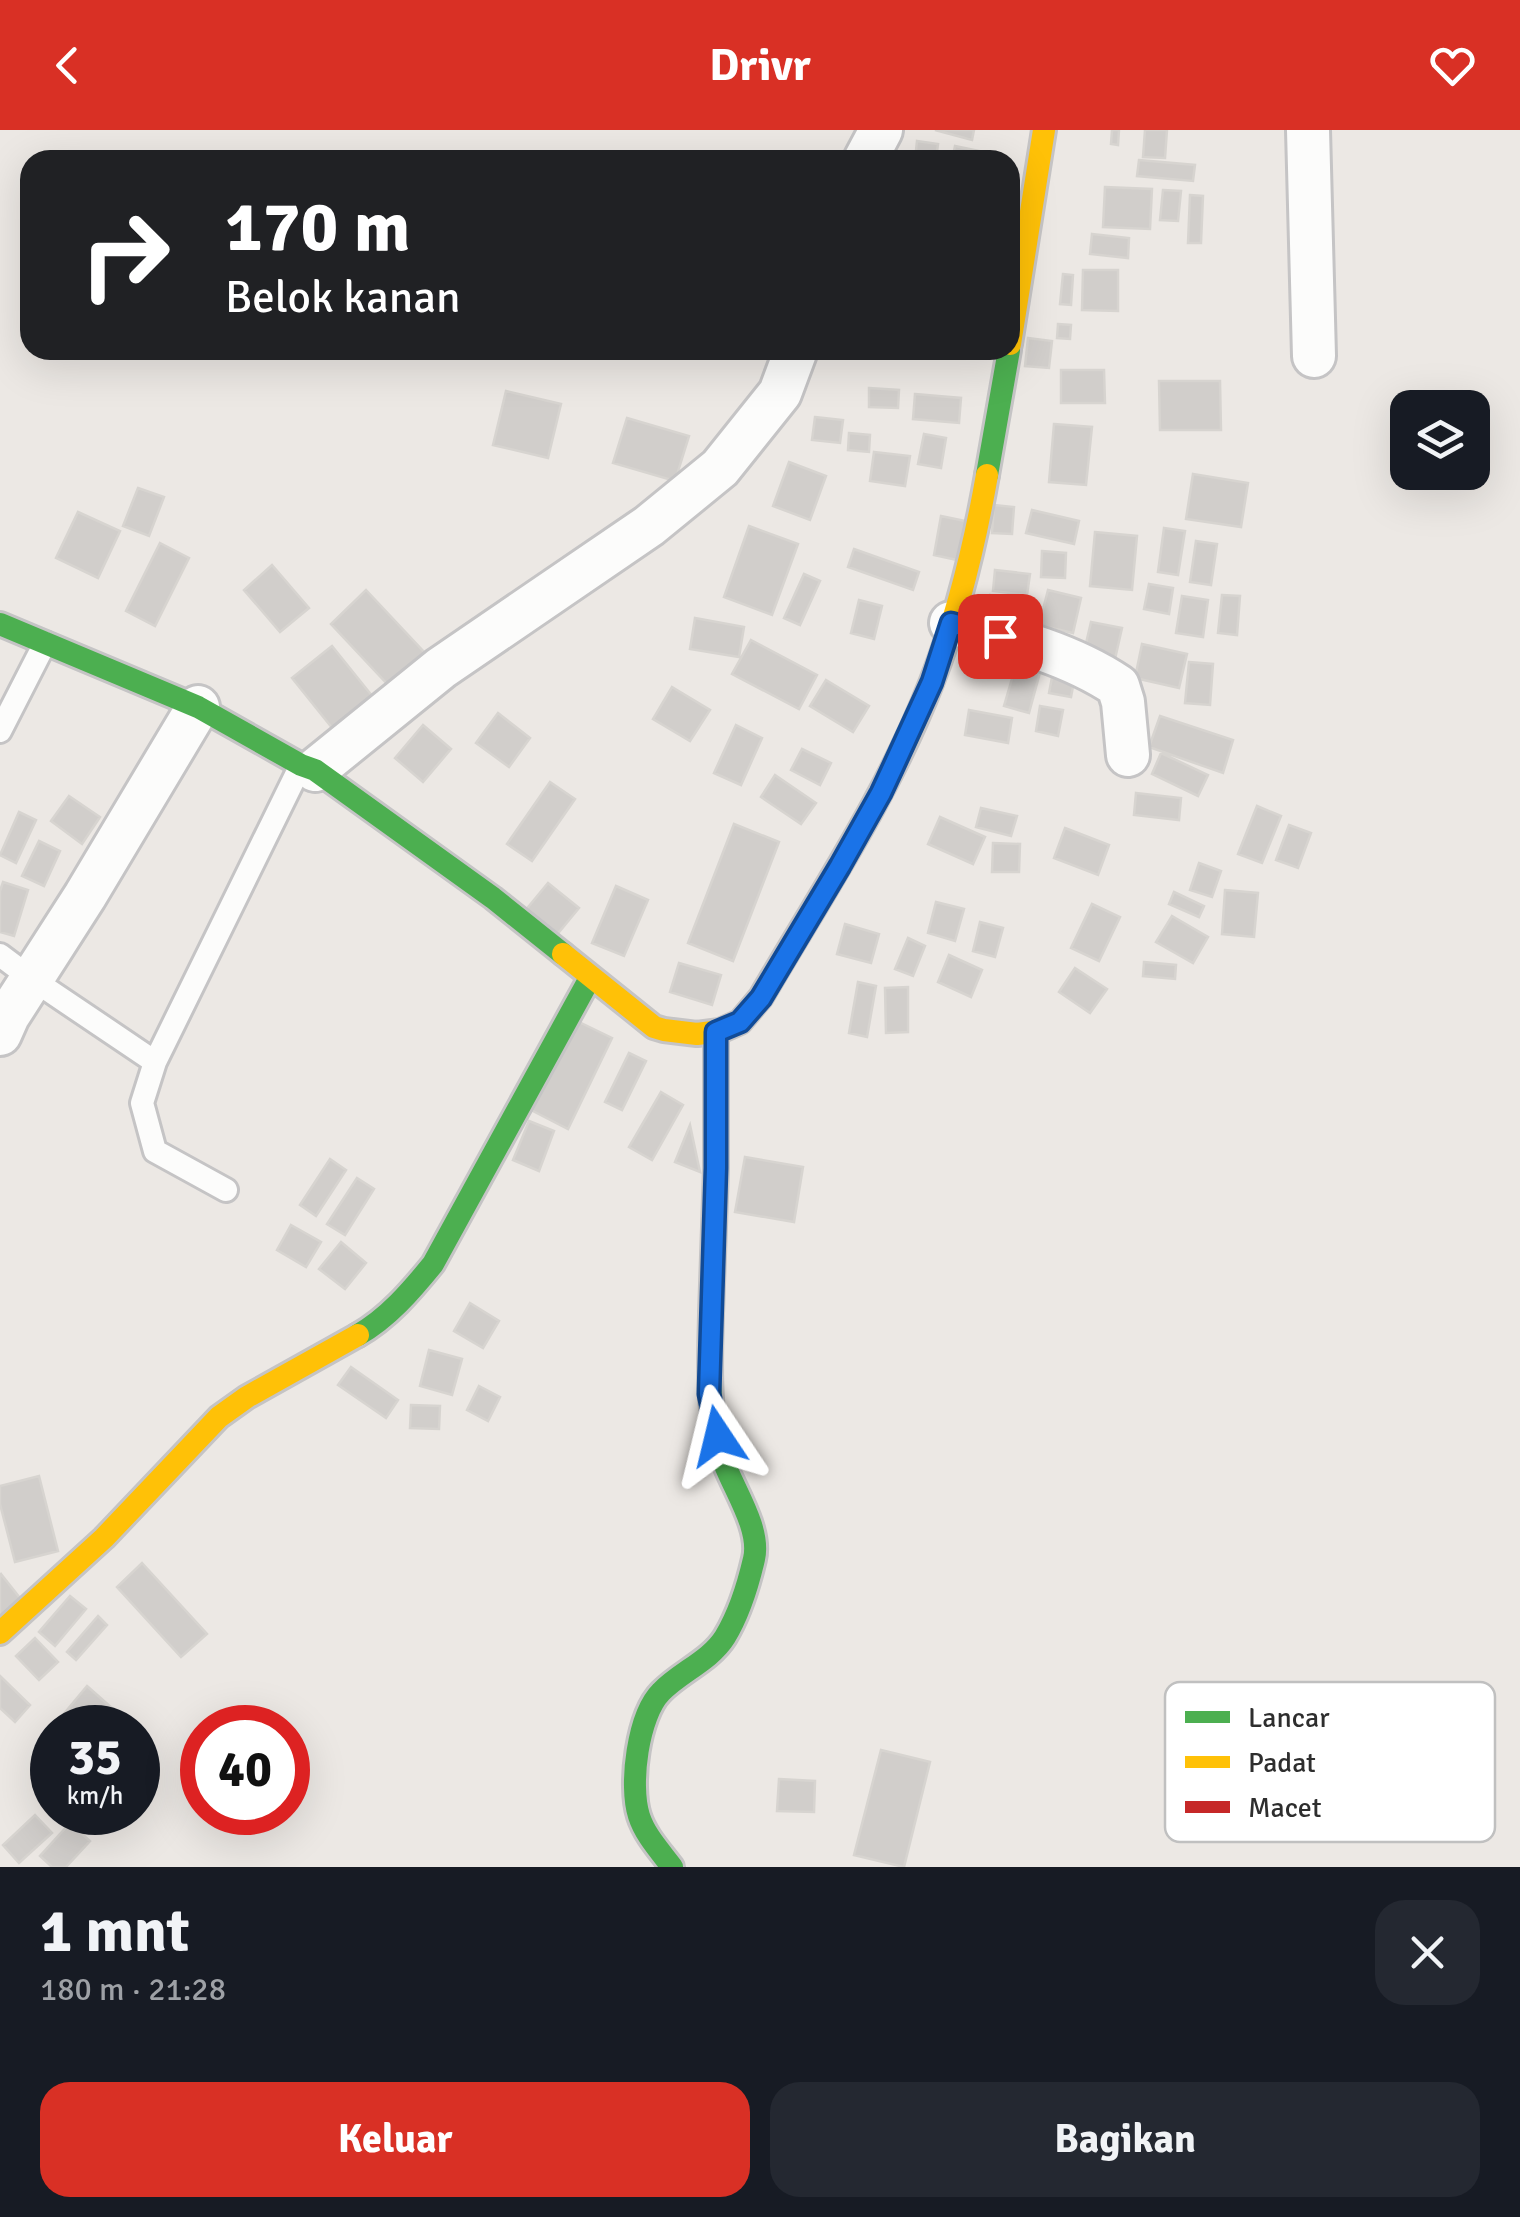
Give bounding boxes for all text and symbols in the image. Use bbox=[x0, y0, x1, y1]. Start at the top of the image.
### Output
icon: back bbox=[40, 38, 95, 93]
text: Drivr bbox=[709, 38, 811, 93]
icon: heart bbox=[1425, 38, 1480, 93]
text: 170 m bbox=[225, 184, 410, 270]
icon: right bbox=[60, 190, 190, 320]
text: Belok kanan bbox=[225, 270, 461, 325]
map controls bbox=[1390, 390, 1490, 490]
button: layers bbox=[1390, 390, 1490, 490]
pin bbox=[958, 594, 1043, 679]
icon: arrive bbox=[973, 609, 1028, 664]
position arrow bbox=[666, 1384, 770, 1488]
legend bbox=[1165, 1682, 1495, 1842]
text: Lancar bbox=[1248, 1701, 1330, 1735]
speed limit sign: 40 bbox=[180, 1705, 310, 1835]
text: 35 bbox=[68, 1727, 122, 1789]
text: Padat bbox=[1248, 1746, 1316, 1780]
text: km/h bbox=[67, 1780, 123, 1811]
text: Macet bbox=[1248, 1791, 1322, 1825]
text: 1 mnt bbox=[40, 1895, 189, 1969]
button: close bbox=[1375, 1900, 1480, 2005]
text: 180 m · 21:28 bbox=[40, 1970, 226, 2009]
button: Keluar bbox=[40, 2082, 750, 2197]
button: Bagikan bbox=[770, 2082, 1480, 2197]

